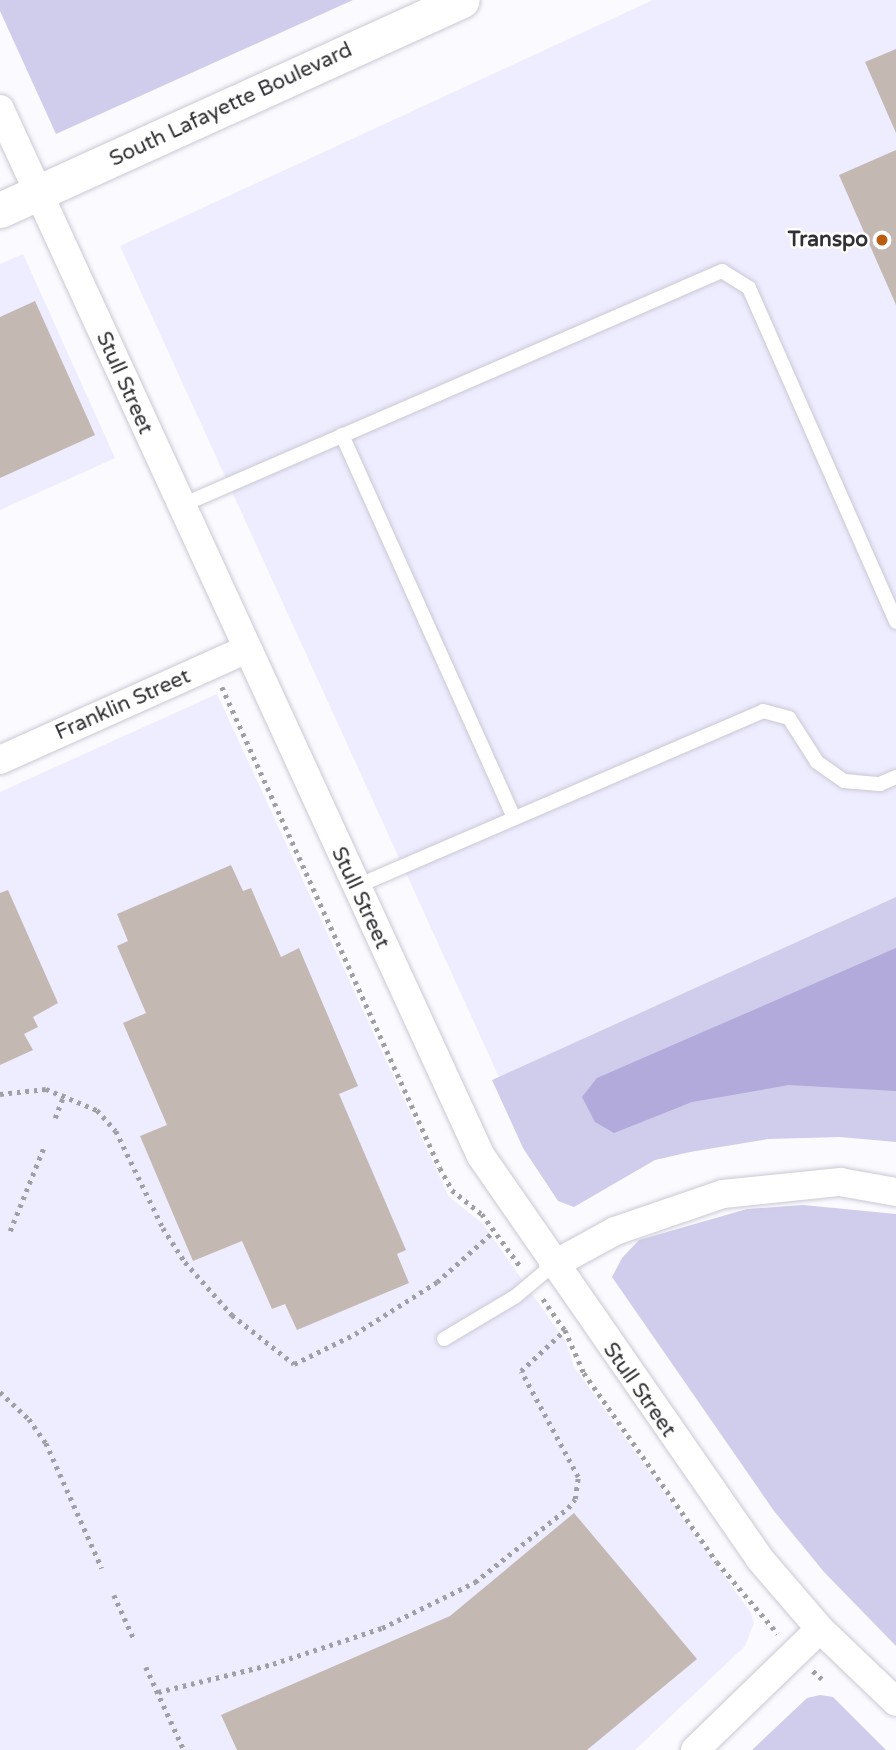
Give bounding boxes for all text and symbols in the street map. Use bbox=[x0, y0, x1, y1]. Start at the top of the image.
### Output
street label: South Lafayette Boulevard bbox=[106, 38, 356, 172]
place label: Transpo bbox=[788, 227, 868, 253]
marker: Transpo bbox=[874, 232, 890, 248]
street label: Stull Street bbox=[90, 328, 158, 438]
street label: Franklin Street bbox=[52, 664, 194, 746]
street label: Stull Street bbox=[326, 843, 394, 953]
street label: Stull Street bbox=[597, 1338, 681, 1442]

